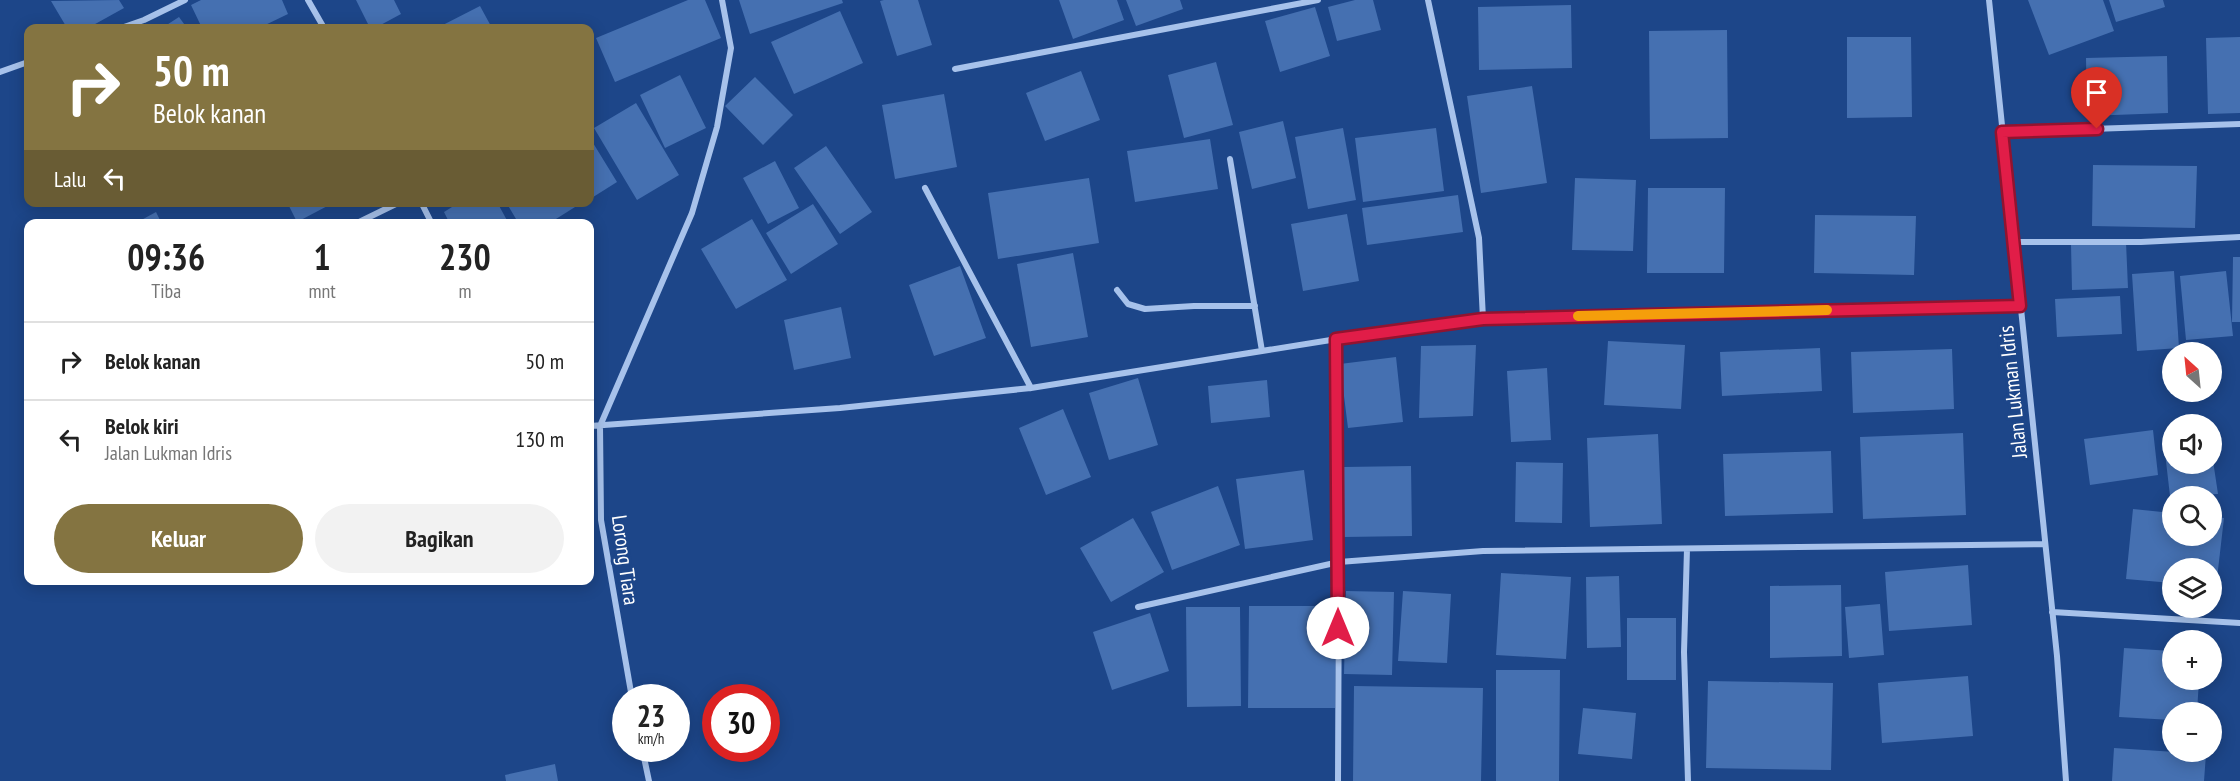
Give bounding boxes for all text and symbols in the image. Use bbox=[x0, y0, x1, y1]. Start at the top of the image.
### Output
text: 50 m bbox=[153, 43, 230, 98]
icon: right bbox=[54, 48, 132, 126]
pin bbox=[2071, 67, 2122, 129]
icon: arrive bbox=[2080, 76, 2113, 109]
text: Belok kanan bbox=[153, 96, 266, 130]
icon: left bbox=[98, 162, 131, 195]
text: Lalu bbox=[54, 165, 86, 193]
text: 09:36 bbox=[127, 233, 205, 280]
text: 1 bbox=[314, 233, 331, 280]
text: 230 bbox=[439, 233, 491, 280]
text: Tiba bbox=[151, 278, 181, 304]
text: mnt bbox=[308, 278, 336, 304]
text: m bbox=[458, 278, 471, 304]
street label: Jalan Lukman Idris bbox=[1992, 324, 2033, 461]
north arrow bbox=[2162, 342, 2222, 402]
map controls bbox=[2162, 342, 2222, 762]
icon: right bbox=[54, 345, 87, 378]
text: Belok kanan bbox=[105, 347, 200, 375]
text: 50 m bbox=[525, 347, 564, 375]
text: Belok kiri bbox=[105, 412, 179, 440]
button: sound bbox=[2162, 414, 2222, 474]
icon: left bbox=[54, 423, 87, 456]
text: 130 m bbox=[515, 425, 564, 453]
text: Jalan Lukman Idris bbox=[105, 440, 232, 466]
button: search bbox=[2162, 486, 2222, 546]
button: Keluar bbox=[54, 504, 303, 573]
button: Bagikan bbox=[315, 504, 564, 573]
street label: Lorong Tiara bbox=[606, 513, 645, 607]
button: layers bbox=[2162, 558, 2222, 618]
position arrow bbox=[1306, 596, 1370, 660]
button: + bbox=[2162, 630, 2222, 690]
speed limit sign: 30 bbox=[702, 684, 780, 762]
text: 23 bbox=[637, 696, 665, 735]
button: − bbox=[2162, 702, 2222, 762]
text: km/h bbox=[638, 729, 664, 748]

